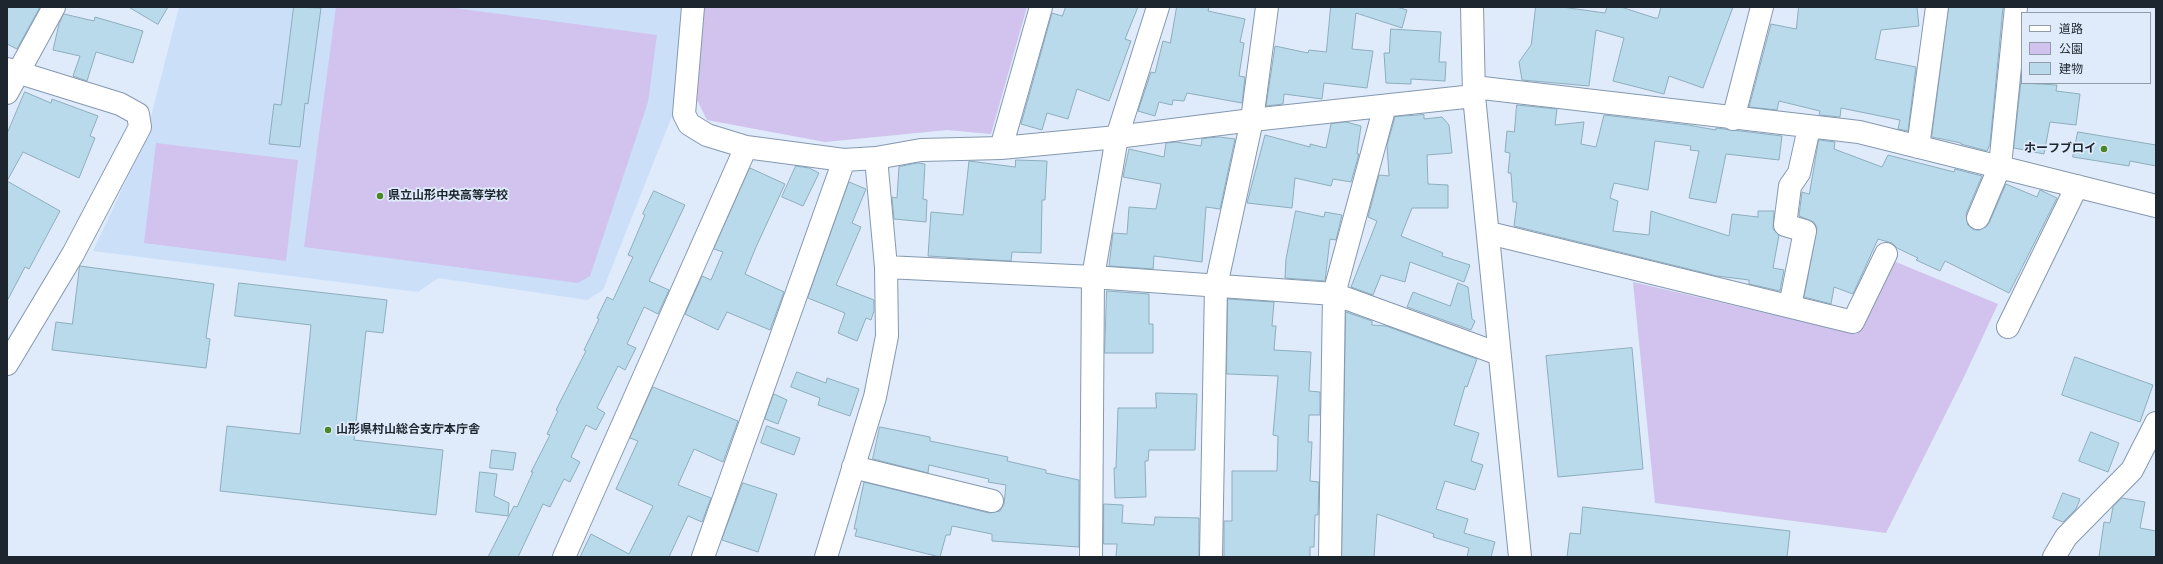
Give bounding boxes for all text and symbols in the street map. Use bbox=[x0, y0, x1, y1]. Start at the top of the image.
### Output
legend bbox=[2021, 12, 2151, 84]
text: 道路 bbox=[2059, 20, 2083, 37]
text: 公園 bbox=[2059, 40, 2083, 57]
text: 建物 bbox=[2059, 60, 2083, 77]
place label: ホーフブロイ bbox=[2024, 142, 2096, 156]
marker: ホーフブロイ bbox=[2099, 144, 2109, 154]
place label: 県立山形中央高等学校 bbox=[388, 189, 508, 203]
marker: 県立山形中央高等学校 bbox=[375, 191, 385, 201]
place label: 山形県村山総合支庁本庁舎 bbox=[336, 423, 480, 437]
marker: 山形県村山総合支庁本庁舎 bbox=[323, 425, 333, 435]

